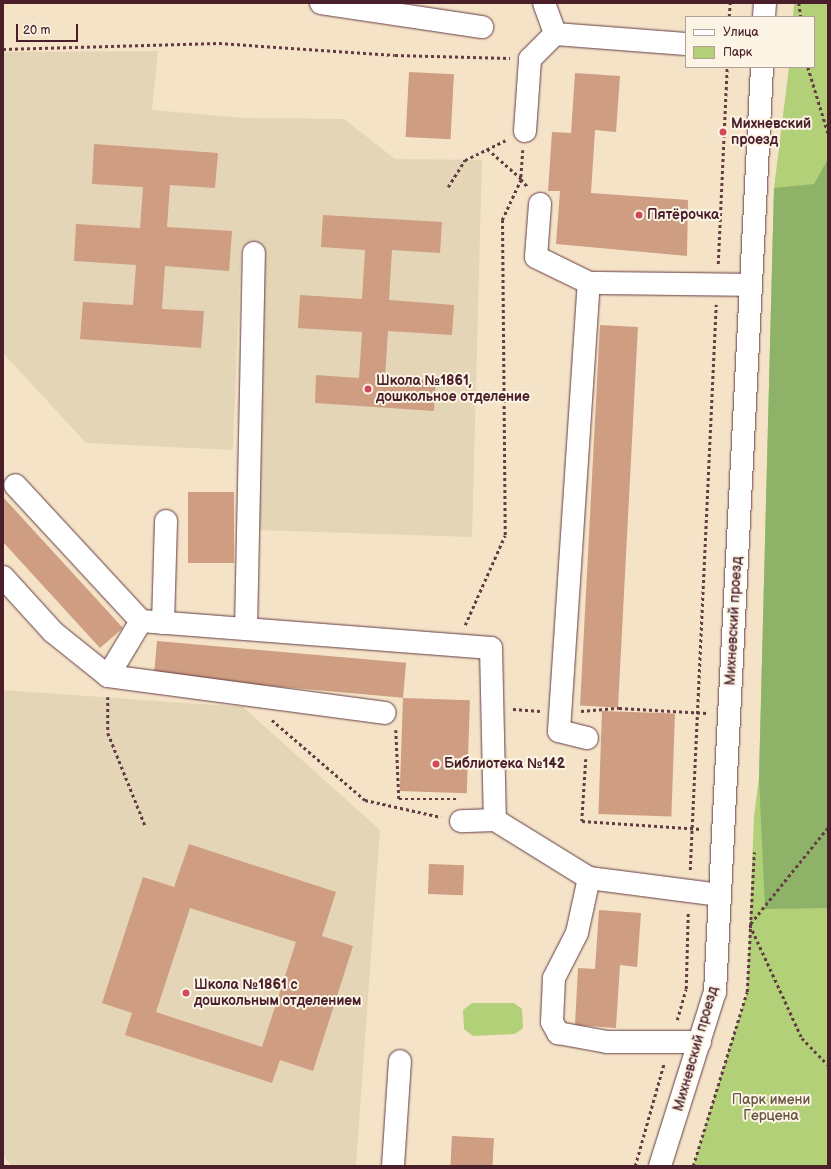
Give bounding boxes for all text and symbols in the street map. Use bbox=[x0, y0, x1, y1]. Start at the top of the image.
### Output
scale bar bbox=[18, 16, 80, 42]
legend bbox=[685, 16, 815, 68]
text: 20 m bbox=[23, 23, 50, 38]
text: Улица bbox=[723, 25, 759, 40]
text: Парк bbox=[723, 45, 752, 60]
place label: Михневский проезд bbox=[731, 116, 811, 148]
marker: Михневский проезд bbox=[718, 127, 728, 137]
place label: Пятёрочка bbox=[647, 207, 719, 223]
marker: Пятёрочка bbox=[634, 210, 644, 220]
place label: Школа №1861, дошкольное отделение bbox=[376, 373, 530, 406]
marker: Школа №1861, дошкольное отделение bbox=[363, 384, 373, 394]
street label: Михневский проезд bbox=[722, 556, 746, 686]
place label: Библиотека №142 bbox=[444, 756, 565, 772]
marker: Библиотека №142 bbox=[431, 759, 441, 769]
place label: Школа №1861 с дошкольным отделением bbox=[194, 977, 361, 1010]
street label: Михневский проезд bbox=[670, 985, 722, 1113]
marker: Школа №1861 с дошкольным отделением bbox=[181, 988, 191, 998]
park label: Парк имени Герцена bbox=[732, 1092, 810, 1124]

